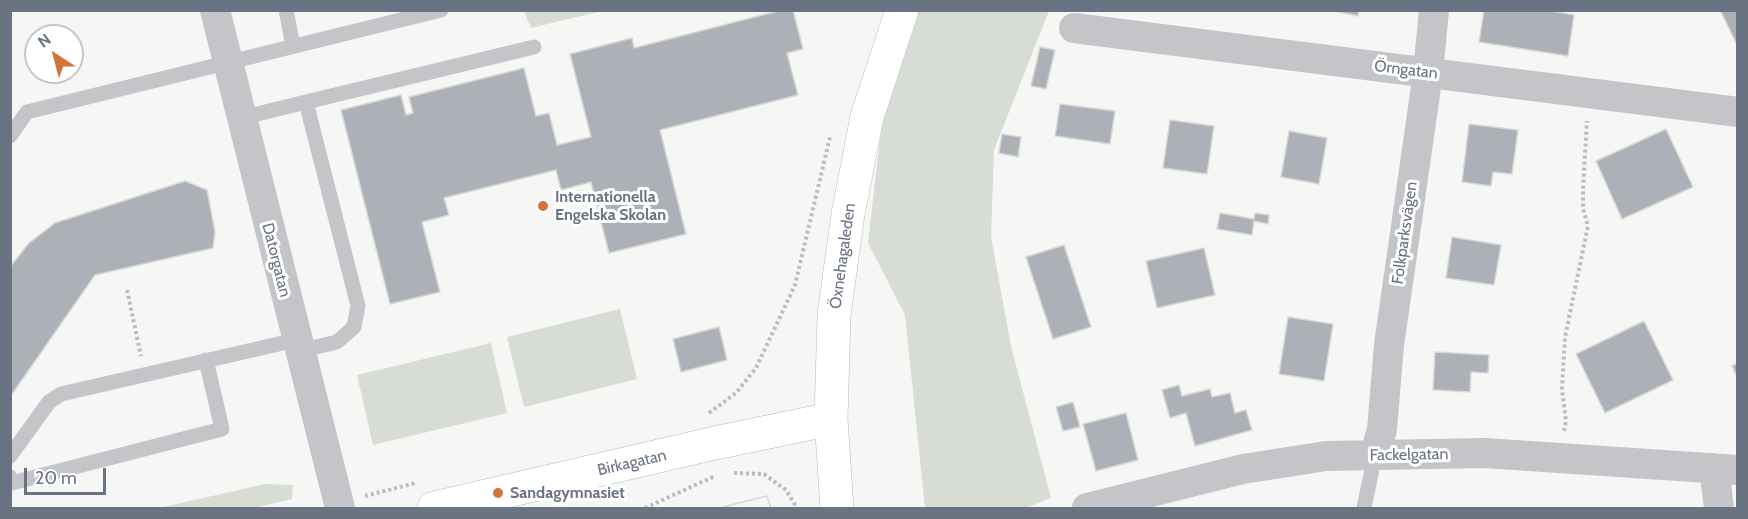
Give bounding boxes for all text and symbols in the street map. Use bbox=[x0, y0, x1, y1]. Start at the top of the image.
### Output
north arrow bbox=[24, 24, 84, 84]
text: N bbox=[34, 30, 54, 52]
street label: Örngatan bbox=[1373, 57, 1439, 83]
street label: Folkparksvägen bbox=[1388, 180, 1422, 286]
place label: Internationella Engelska Skolan bbox=[555, 187, 666, 225]
marker: Internationella Engelska Skolan bbox=[536, 199, 550, 213]
street label: Öxnehagaleden bbox=[826, 202, 860, 310]
street label: Datorgatan bbox=[258, 221, 294, 299]
street label: Fackelgatan bbox=[1369, 445, 1449, 465]
street label: Birkagatan bbox=[596, 446, 668, 480]
scale bar bbox=[27, 456, 110, 494]
text: 20 m bbox=[35, 467, 77, 489]
place label: Sandagymnasiet bbox=[510, 483, 625, 503]
marker: Sandagymnasiet bbox=[491, 486, 505, 500]

